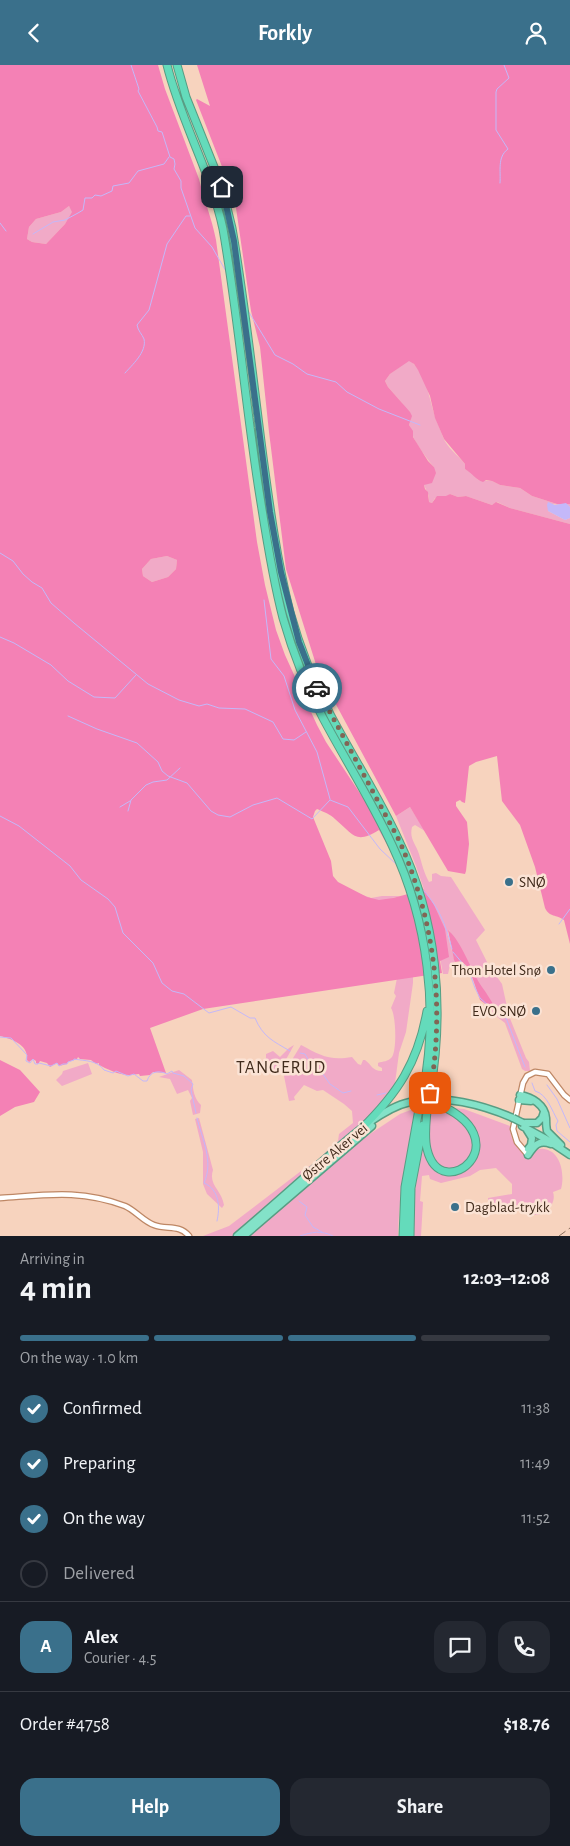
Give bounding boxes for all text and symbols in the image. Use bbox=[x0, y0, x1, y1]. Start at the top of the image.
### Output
icon: back bbox=[20, 19, 48, 47]
icon: person bbox=[522, 19, 550, 47]
text: Forkly bbox=[258, 22, 312, 44]
pin bbox=[201, 166, 243, 208]
icon: home bbox=[208, 173, 236, 201]
courier bbox=[292, 663, 342, 713]
icon: car bbox=[303, 674, 331, 702]
place label: SNØ bbox=[519, 875, 546, 890]
marker: SNØ bbox=[503, 876, 515, 888]
place label: Thon Hotel Snø bbox=[452, 963, 541, 978]
marker: Thon Hotel Snø bbox=[545, 964, 557, 976]
place label: EVO SNØ bbox=[472, 1004, 526, 1019]
marker: EVO SNØ bbox=[530, 1005, 542, 1017]
district label: TANGERUD bbox=[236, 1059, 326, 1077]
pin bbox=[409, 1072, 451, 1114]
icon: bag bbox=[416, 1079, 444, 1107]
street label: Østre Aker vei bbox=[299, 1120, 371, 1184]
place label: Dagblad-trykk bbox=[465, 1200, 550, 1215]
marker: Dagblad-trykk bbox=[449, 1201, 461, 1213]
text: Arriving in bbox=[20, 1251, 85, 1267]
text: 12:03–12:08 bbox=[464, 1269, 550, 1288]
text: 4 min bbox=[20, 1272, 92, 1304]
text: On the way · 1.0 km bbox=[20, 1350, 138, 1366]
icon: check bbox=[20, 1395, 48, 1423]
text: Confirmed bbox=[63, 1399, 142, 1418]
text: 11:38 bbox=[521, 1400, 550, 1416]
icon: check bbox=[20, 1450, 48, 1478]
text: Preparing bbox=[63, 1454, 136, 1473]
text: 11:49 bbox=[520, 1455, 550, 1471]
icon: check bbox=[20, 1505, 48, 1533]
text: On the way bbox=[63, 1509, 145, 1528]
text: 11:52 bbox=[521, 1510, 550, 1526]
text: Delivered bbox=[63, 1564, 135, 1583]
button: chat bbox=[434, 1621, 486, 1673]
button: phone bbox=[498, 1621, 550, 1673]
text: Alex bbox=[84, 1628, 118, 1647]
text: A bbox=[40, 1637, 52, 1656]
text: Courier · 4.5 bbox=[84, 1650, 156, 1666]
text: Order #4758 bbox=[20, 1715, 110, 1734]
text: $18.76 bbox=[504, 1715, 550, 1734]
button: Help bbox=[20, 1778, 280, 1836]
button: Share bbox=[290, 1778, 550, 1836]

